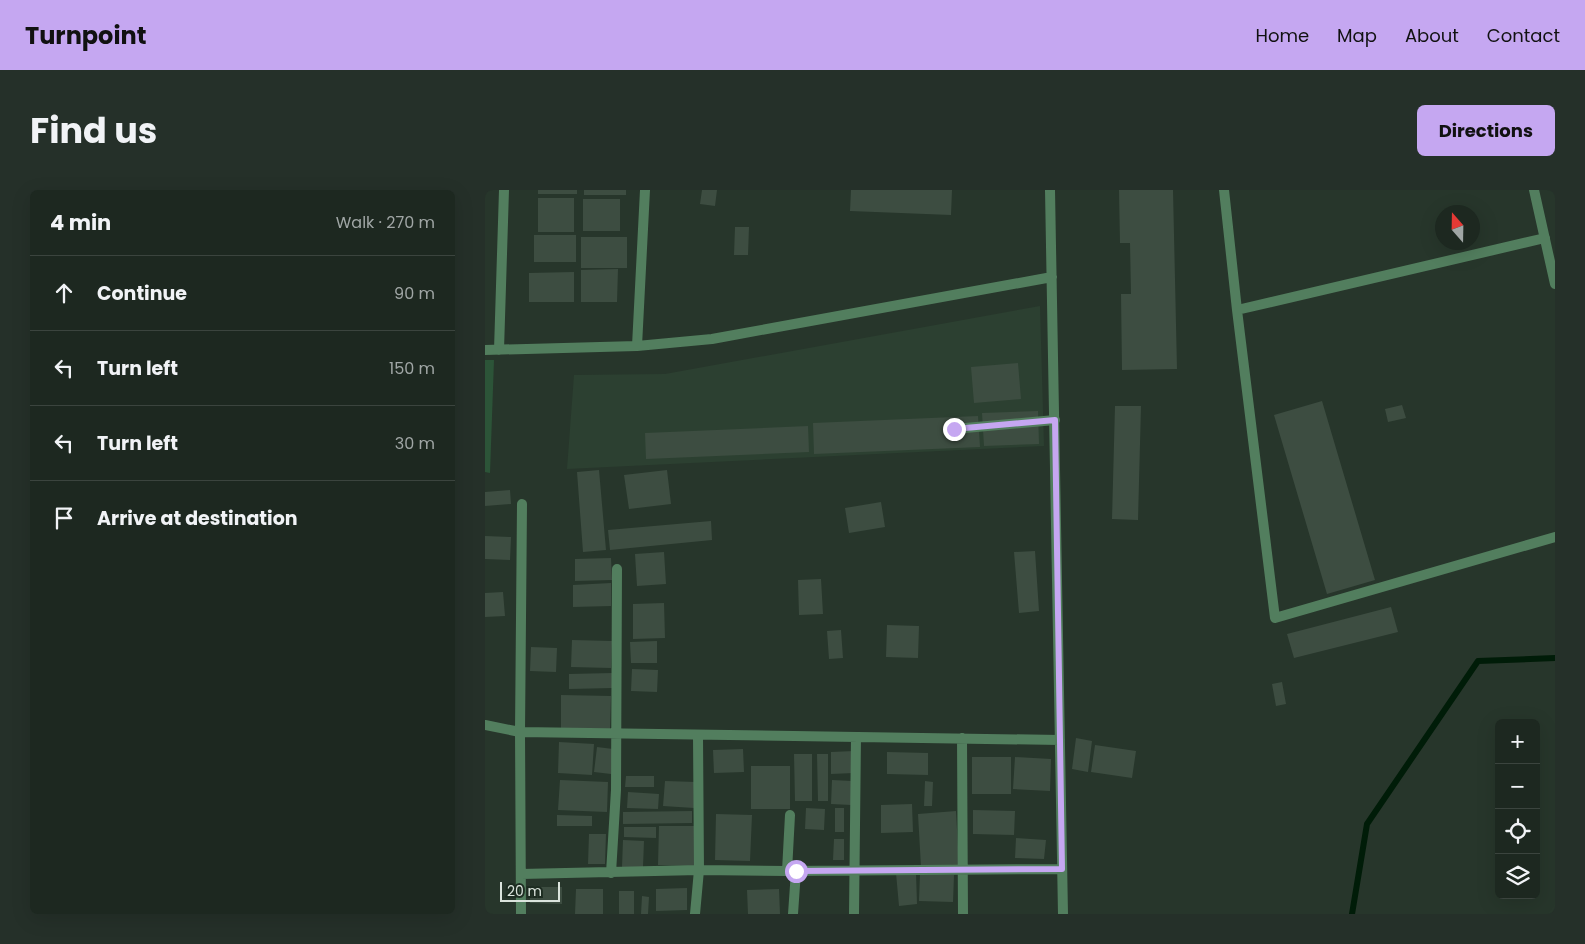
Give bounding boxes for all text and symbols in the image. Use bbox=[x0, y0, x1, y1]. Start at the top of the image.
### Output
text: Turnpoint bbox=[25, 19, 146, 52]
text: Home bbox=[1255, 23, 1309, 48]
text: Map bbox=[1337, 23, 1377, 48]
text: About bbox=[1405, 23, 1459, 48]
text: Contact bbox=[1487, 23, 1560, 48]
button: Directions bbox=[1417, 105, 1555, 156]
text: Find us bbox=[30, 106, 157, 155]
north arrow bbox=[1435, 205, 1480, 250]
text: 4 min bbox=[50, 208, 111, 237]
text: Walk · 270 m bbox=[336, 211, 435, 234]
icon: ahead bbox=[50, 279, 78, 307]
text: Continue bbox=[97, 280, 187, 307]
text: 90 m bbox=[394, 282, 435, 305]
icon: left bbox=[50, 354, 78, 382]
text: Turn left bbox=[97, 355, 178, 382]
text: 150 m bbox=[389, 357, 435, 380]
route end bbox=[943, 418, 966, 441]
icon: left bbox=[50, 429, 78, 457]
text: Turn left bbox=[97, 430, 178, 457]
text: 30 m bbox=[395, 432, 435, 455]
icon: arrive bbox=[50, 504, 78, 532]
text: Arrive at destination bbox=[97, 505, 298, 532]
map controls bbox=[1495, 719, 1540, 899]
button: + bbox=[1495, 719, 1540, 764]
button: − bbox=[1495, 764, 1540, 809]
button: locate bbox=[1495, 809, 1540, 854]
button: layers bbox=[1495, 854, 1540, 899]
route start bbox=[785, 860, 808, 883]
scale bar bbox=[500, 879, 560, 902]
text: 20 m bbox=[507, 881, 542, 901]

